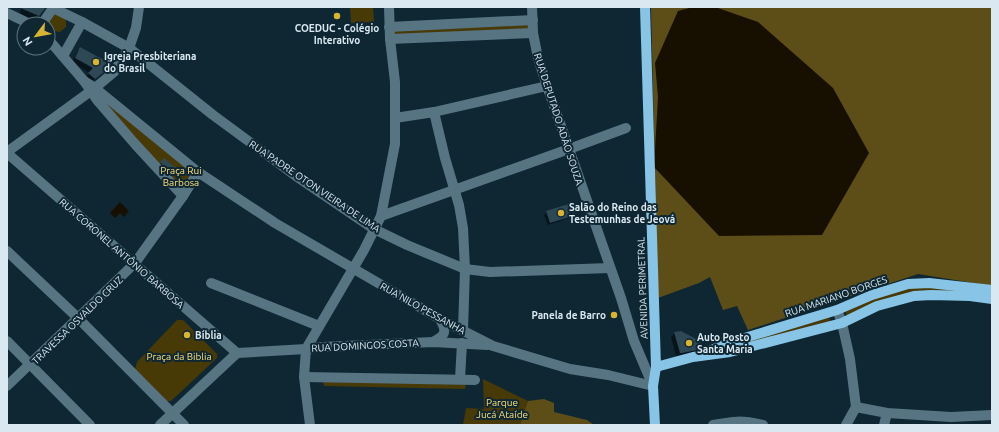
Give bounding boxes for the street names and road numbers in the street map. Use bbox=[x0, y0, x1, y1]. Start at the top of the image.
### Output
street label: RUA DEPUTADO ADÃO SOUZA bbox=[532, 52, 585, 187]
street label: RUA PADRE OTON VIEIRA DE LIMA bbox=[247, 138, 383, 235]
street label: RUA CORONEL ANTÔNIO BARBOSA bbox=[57, 196, 186, 311]
street label: AVENIDA PERIMETRAL bbox=[635, 237, 650, 339]
street label: TRAVESSA OSVALDO CRUZ bbox=[30, 274, 125, 367]
street label: RUA MARIANO BORGES bbox=[784, 274, 889, 319]
street label: RUA NILO PESSANHA bbox=[378, 280, 468, 337]
street label: RUA DOMINGOS COSTA bbox=[311, 337, 419, 354]

